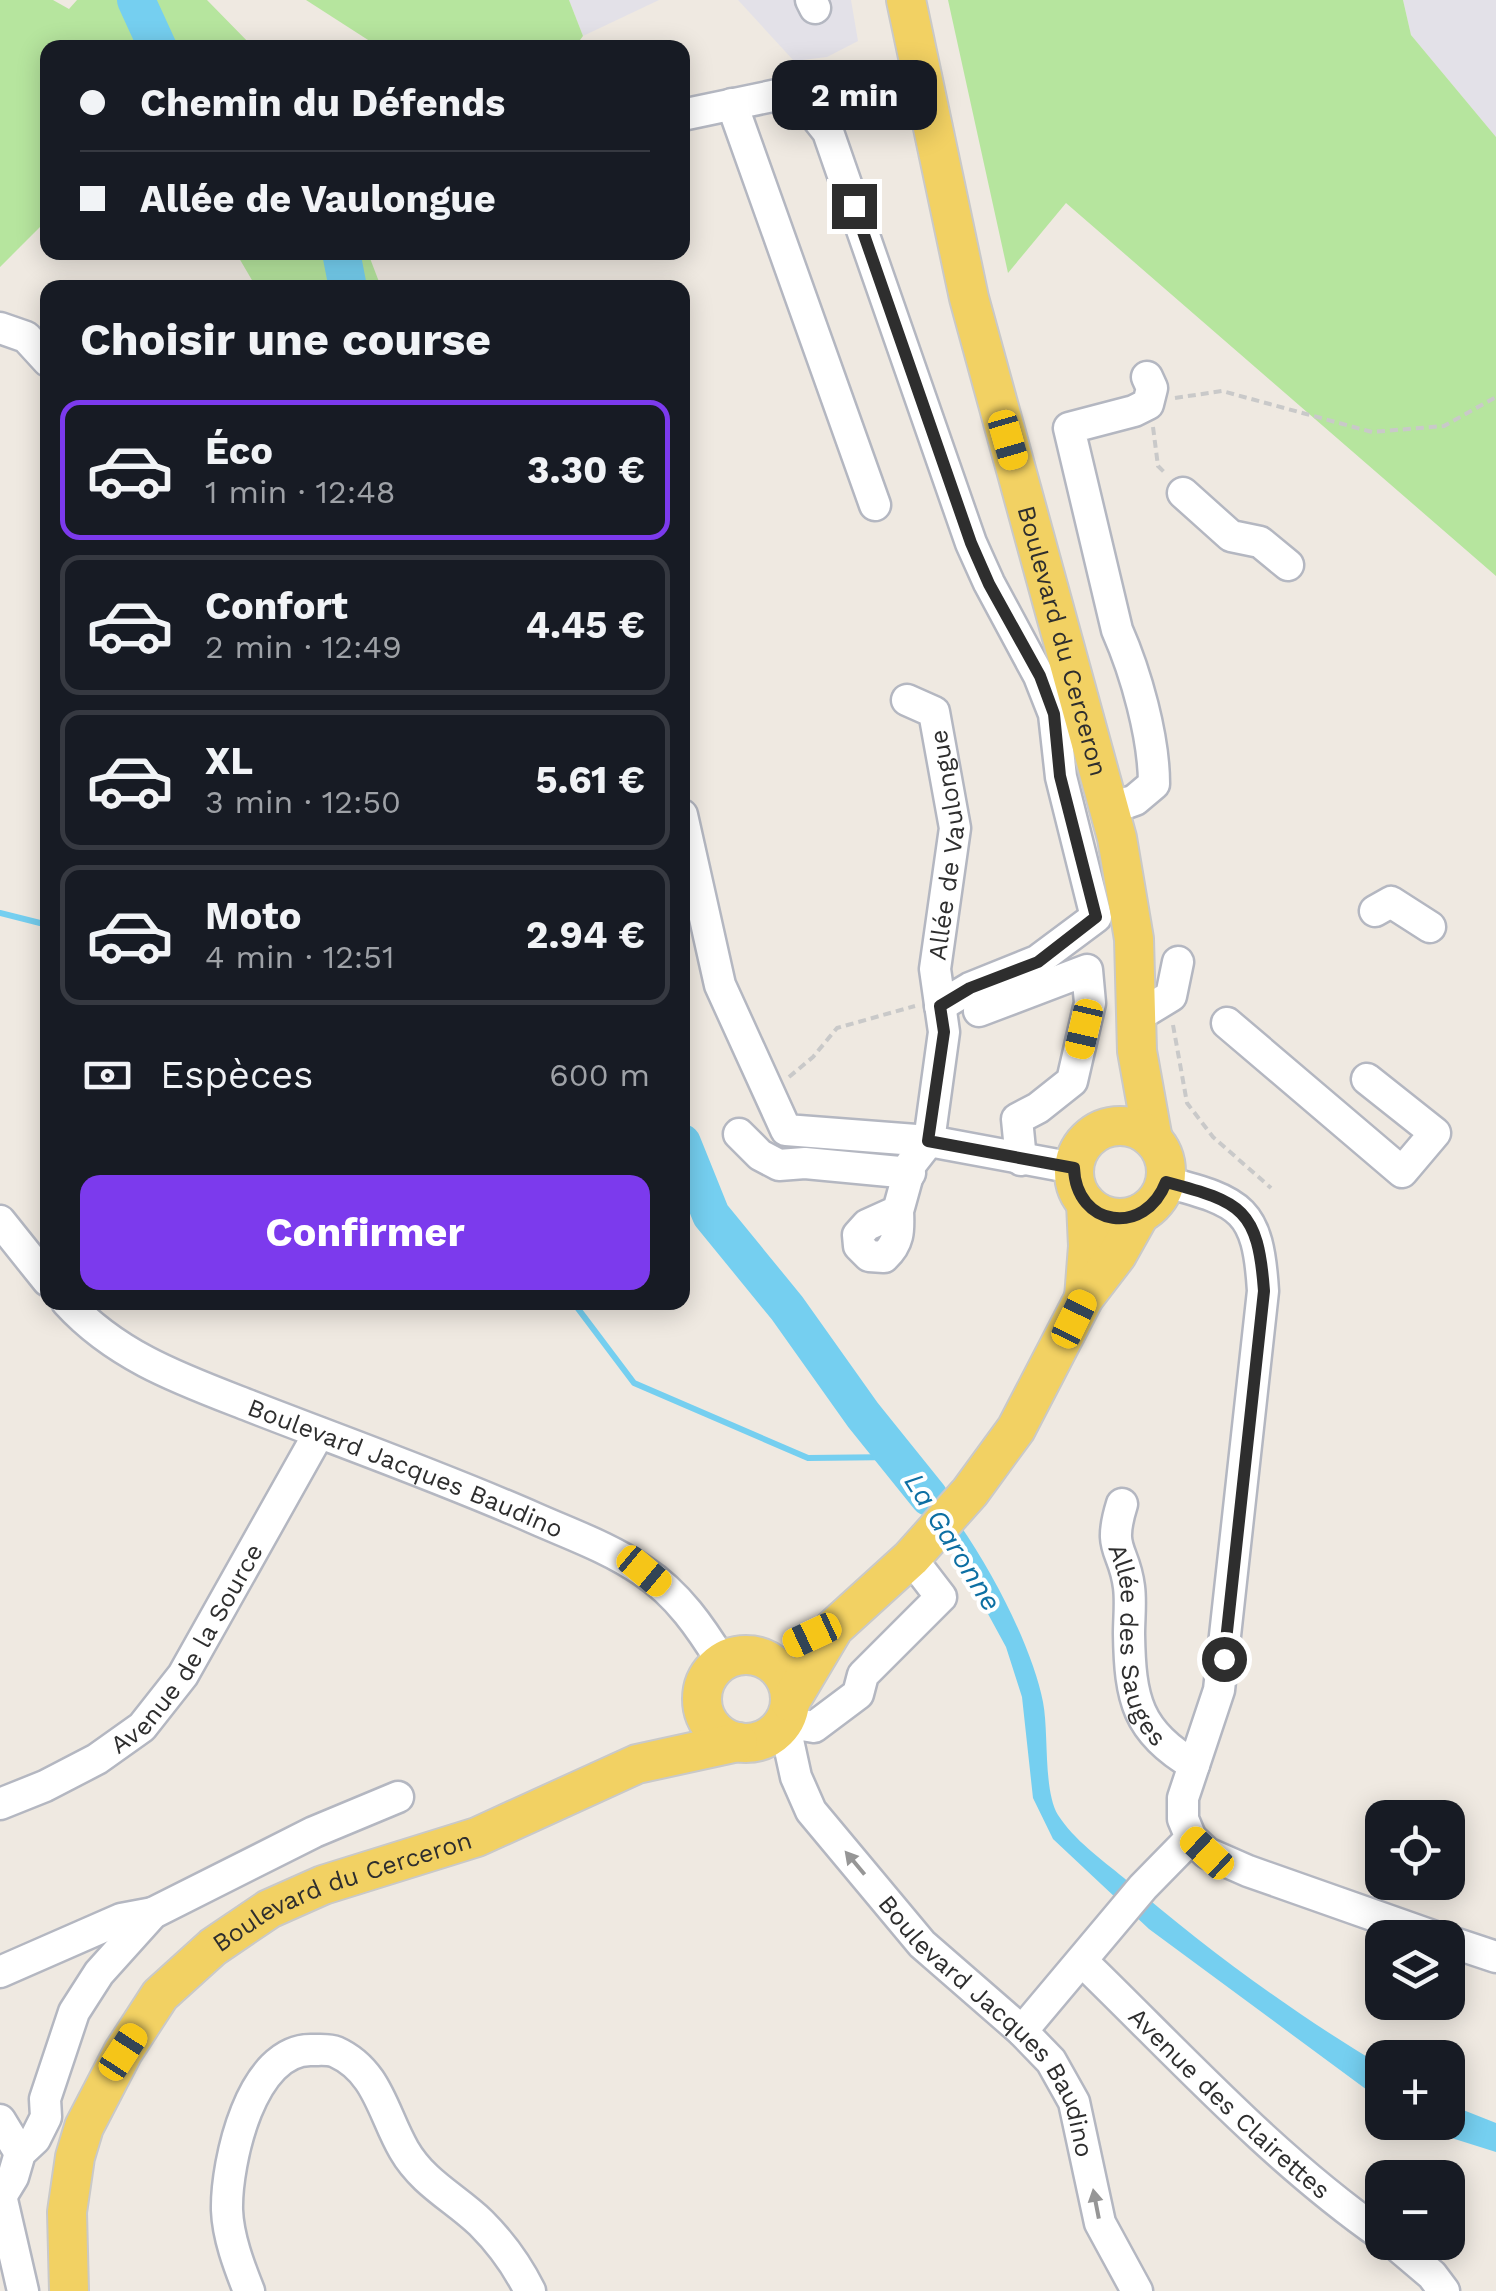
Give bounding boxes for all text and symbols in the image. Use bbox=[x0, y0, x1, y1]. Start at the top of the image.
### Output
callout: 2 min bbox=[772, 61, 936, 131]
text: 2 min bbox=[811, 76, 898, 114]
text: Chemin du Défends bbox=[140, 81, 505, 125]
text: Allée de Vaulongue bbox=[140, 177, 496, 221]
route end bbox=[832, 184, 877, 229]
text: Choisir une course bbox=[80, 313, 491, 366]
car bbox=[985, 407, 1031, 473]
icon: car bbox=[85, 425, 175, 515]
text: Éco bbox=[205, 429, 273, 473]
text: 3.30 € bbox=[527, 448, 645, 492]
text: 1 min · 12:48 bbox=[205, 473, 396, 511]
street label: Boulevard du Cerceron bbox=[1012, 502, 1114, 779]
icon: car bbox=[85, 580, 175, 670]
text: Confort bbox=[205, 584, 348, 628]
text: 4.45 € bbox=[526, 603, 645, 647]
text: 2 min · 12:49 bbox=[205, 628, 402, 666]
street label: Allée de Vaulongue bbox=[922, 728, 970, 962]
icon: car bbox=[85, 735, 175, 825]
text: XL bbox=[205, 739, 253, 783]
text: 5.61 € bbox=[535, 758, 645, 802]
text: 3 min · 12:50 bbox=[205, 783, 401, 821]
icon: car bbox=[85, 890, 175, 980]
text: Moto bbox=[205, 894, 301, 938]
text: 2.94 € bbox=[526, 913, 645, 957]
text: 4 min · 12:51 bbox=[205, 938, 394, 976]
car bbox=[1063, 996, 1105, 1062]
icon: cash bbox=[80, 1048, 135, 1103]
text: Espèces bbox=[160, 1053, 313, 1097]
text: 600 m bbox=[549, 1056, 650, 1094]
button: Confirmer bbox=[80, 1175, 650, 1290]
car bbox=[1047, 1285, 1101, 1353]
street label: Boulevard Jacques Baudino bbox=[244, 1392, 568, 1543]
water label: La Garonne bbox=[898, 1467, 1008, 1617]
street label: Avenue de la Source bbox=[105, 1538, 268, 1759]
car bbox=[611, 1540, 677, 1602]
street label: Allée des Sauges bbox=[1103, 1540, 1172, 1752]
car bbox=[778, 1609, 846, 1661]
route start bbox=[1202, 1637, 1247, 1682]
map controls bbox=[1365, 1800, 1465, 2260]
button: locate bbox=[1365, 1800, 1465, 1900]
car bbox=[1175, 1822, 1239, 1884]
street label: Boulevard du Cerceron bbox=[207, 1825, 475, 1958]
one-way arrow bbox=[845, 1850, 866, 1875]
street label: Boulevard Jacques Baudino bbox=[873, 1889, 1100, 2160]
button: layers bbox=[1365, 1920, 1465, 2020]
street label: Avenue des Clairettes bbox=[1123, 2001, 1336, 2205]
car bbox=[94, 2019, 152, 2085]
button: + bbox=[1365, 2040, 1465, 2140]
button: − bbox=[1365, 2160, 1465, 2260]
one-way arrow bbox=[1088, 2187, 1103, 2219]

